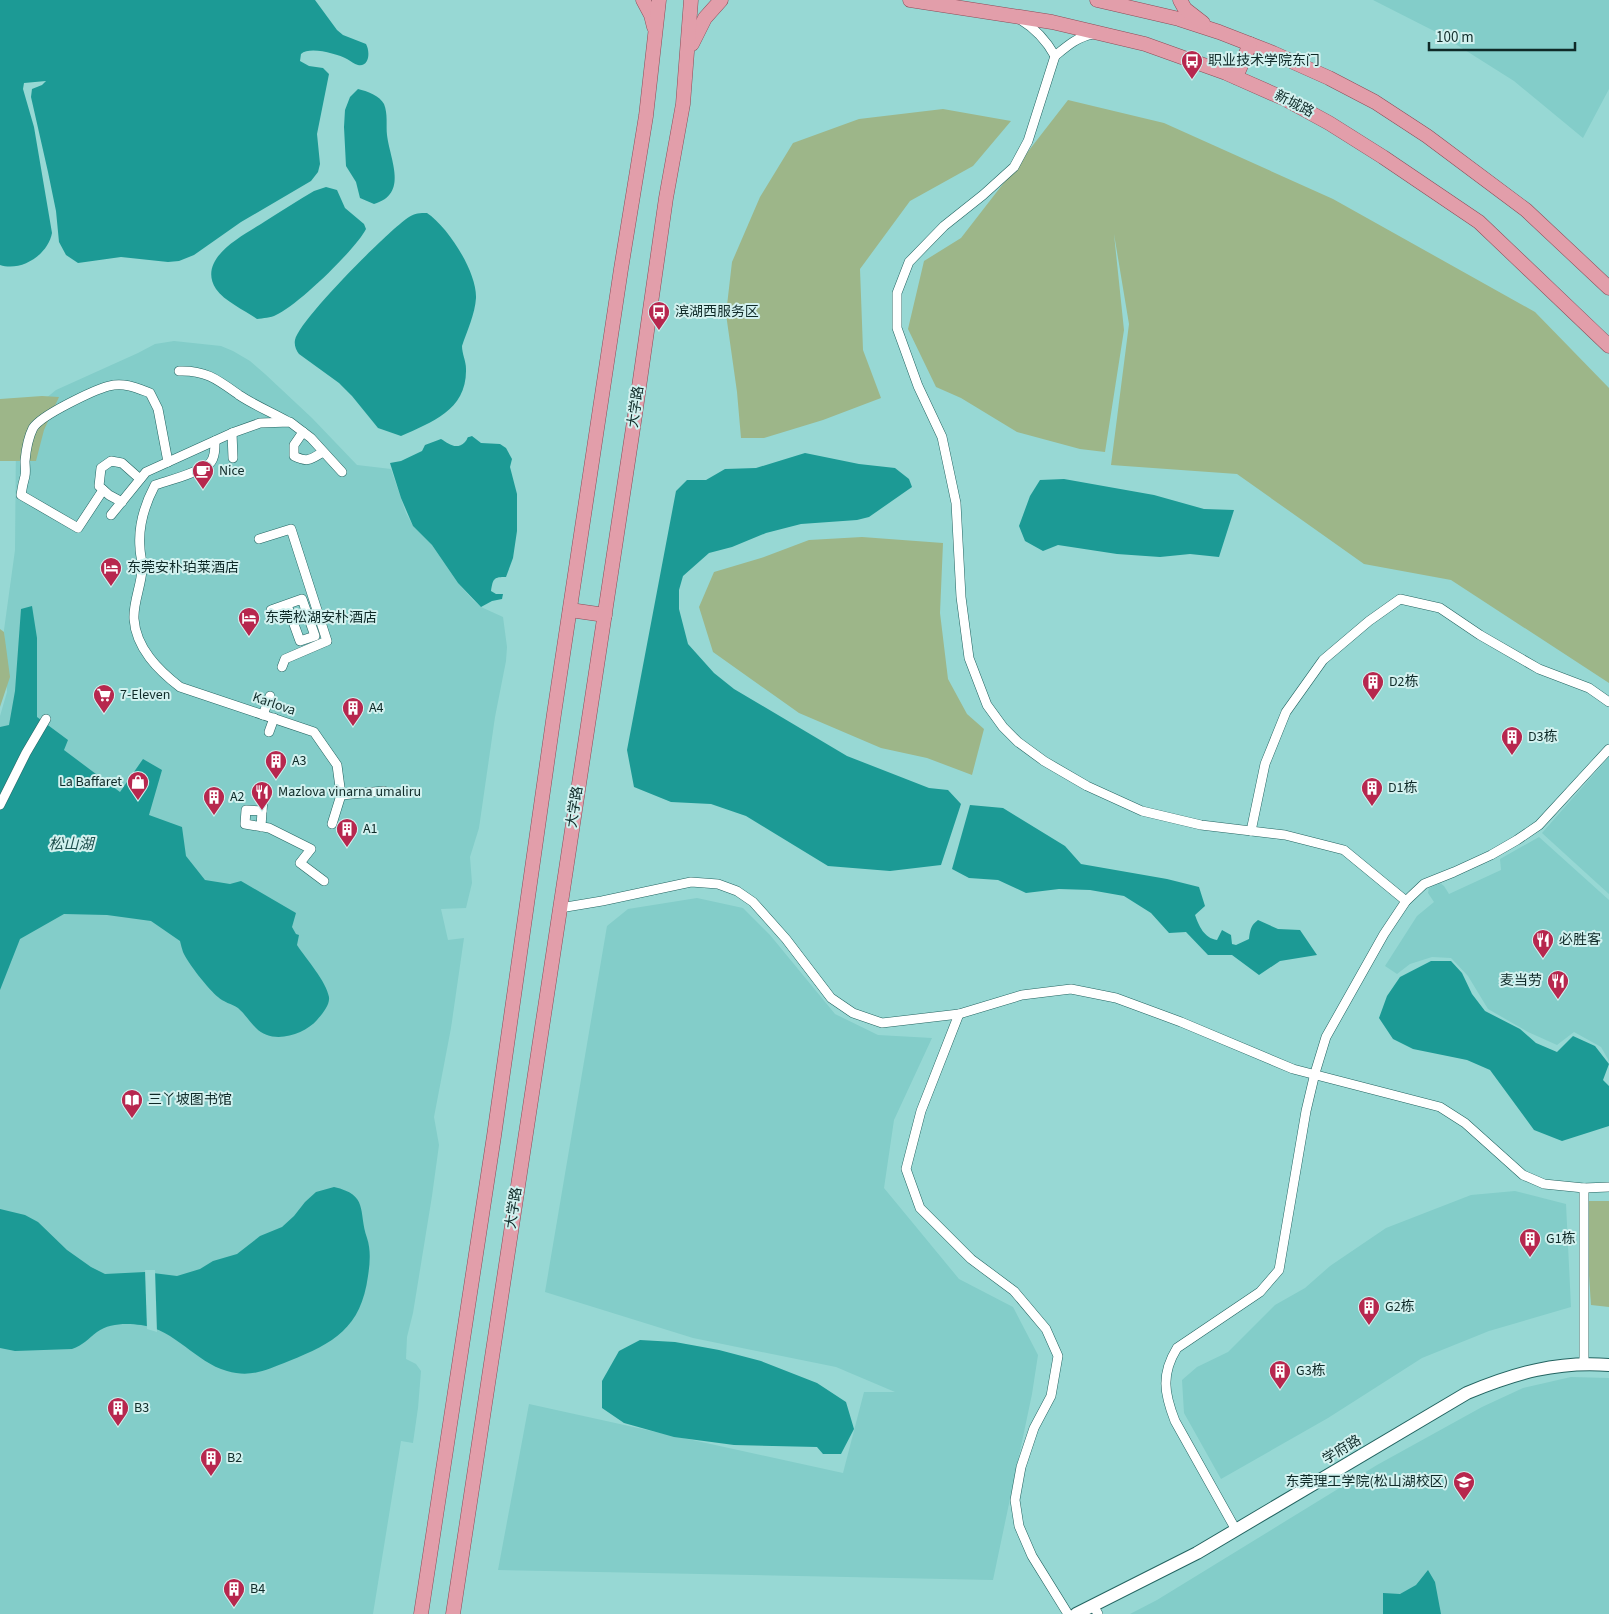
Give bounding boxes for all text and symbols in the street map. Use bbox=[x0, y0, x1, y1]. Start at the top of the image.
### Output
scale bar bbox=[1429, 20, 1575, 52]
text: 100 m bbox=[1436, 27, 1474, 48]
bus stop icon: 职业技术学院东门 bbox=[1180, 49, 1204, 80]
place label: 职业技术学院东门 bbox=[1208, 51, 1320, 71]
street label: 新城路 bbox=[1271, 86, 1317, 122]
bus stop icon: 滨湖西服务区 bbox=[647, 300, 671, 331]
place label: 滨湖西服务区 bbox=[675, 302, 759, 322]
street label: 大学路 bbox=[623, 385, 649, 429]
cafe icon: Nice bbox=[191, 459, 215, 490]
place label: Nice bbox=[219, 461, 245, 481]
hotel icon: 东莞安朴珀莱酒店 bbox=[99, 556, 123, 587]
place label: 东莞安朴珀莱酒店 bbox=[127, 558, 239, 578]
hotel icon: 东莞松湖安朴酒店 bbox=[237, 606, 261, 637]
place label: 东莞松湖安朴酒店 bbox=[265, 608, 377, 628]
building icon: D2栋 bbox=[1361, 670, 1385, 701]
place label: D2栋 bbox=[1389, 672, 1419, 692]
supermarket icon: 7-Eleven bbox=[92, 683, 116, 714]
place label: 7-Eleven bbox=[120, 685, 170, 705]
street label: Karlova bbox=[250, 687, 298, 721]
building icon: A4 bbox=[341, 696, 365, 727]
place label: A4 bbox=[369, 698, 384, 718]
building icon: D3栋 bbox=[1500, 725, 1524, 756]
place label: D3栋 bbox=[1528, 727, 1558, 747]
building icon: A3 bbox=[264, 749, 288, 780]
place label: A3 bbox=[292, 751, 307, 771]
shop icon: La Baffaret bbox=[126, 770, 150, 801]
place label: La Baffaret bbox=[59, 772, 122, 792]
building icon: D1栋 bbox=[1360, 776, 1384, 807]
place label: D1栋 bbox=[1388, 778, 1418, 798]
restaurant icon: Mazlova vinarna umaliru bbox=[250, 780, 274, 811]
place label: Mazlova vinarna umaliru bbox=[278, 782, 421, 802]
building icon: A2 bbox=[202, 785, 226, 816]
street label: 大学路 bbox=[562, 785, 588, 829]
place label: A2 bbox=[230, 787, 245, 807]
building icon: A1 bbox=[335, 817, 359, 848]
place label: A1 bbox=[363, 819, 378, 839]
water label: 松山湖 bbox=[48, 834, 95, 855]
restaurant icon: 必胜客 bbox=[1531, 928, 1555, 959]
place label: 必胜客 bbox=[1559, 930, 1601, 950]
restaurant icon: 麦当劳 bbox=[1546, 969, 1570, 1000]
place label: 麦当劳 bbox=[1500, 971, 1542, 991]
library icon: 三丫坡图书馆 bbox=[120, 1088, 144, 1119]
place label: 三丫坡图书馆 bbox=[148, 1090, 232, 1110]
street label: 大学路 bbox=[501, 1186, 527, 1230]
building icon: G1栋 bbox=[1518, 1227, 1542, 1258]
place label: G1栋 bbox=[1546, 1229, 1576, 1249]
building icon: G2栋 bbox=[1357, 1295, 1381, 1326]
place label: G2栋 bbox=[1385, 1297, 1415, 1317]
building icon: G3栋 bbox=[1268, 1359, 1292, 1390]
place label: G3栋 bbox=[1296, 1361, 1326, 1381]
building icon: B3 bbox=[106, 1396, 130, 1427]
place label: B3 bbox=[134, 1398, 149, 1418]
street label: 学府路 bbox=[1319, 1431, 1365, 1469]
building icon: B2 bbox=[199, 1446, 223, 1477]
place label: B2 bbox=[227, 1448, 242, 1468]
school or university icon: 东莞理工学院(松山湖校区) bbox=[1452, 1470, 1476, 1501]
place label: 东莞理工学院(松山湖校区) bbox=[1286, 1472, 1448, 1492]
building icon: B4 bbox=[222, 1577, 246, 1608]
place label: B4 bbox=[250, 1579, 265, 1599]

